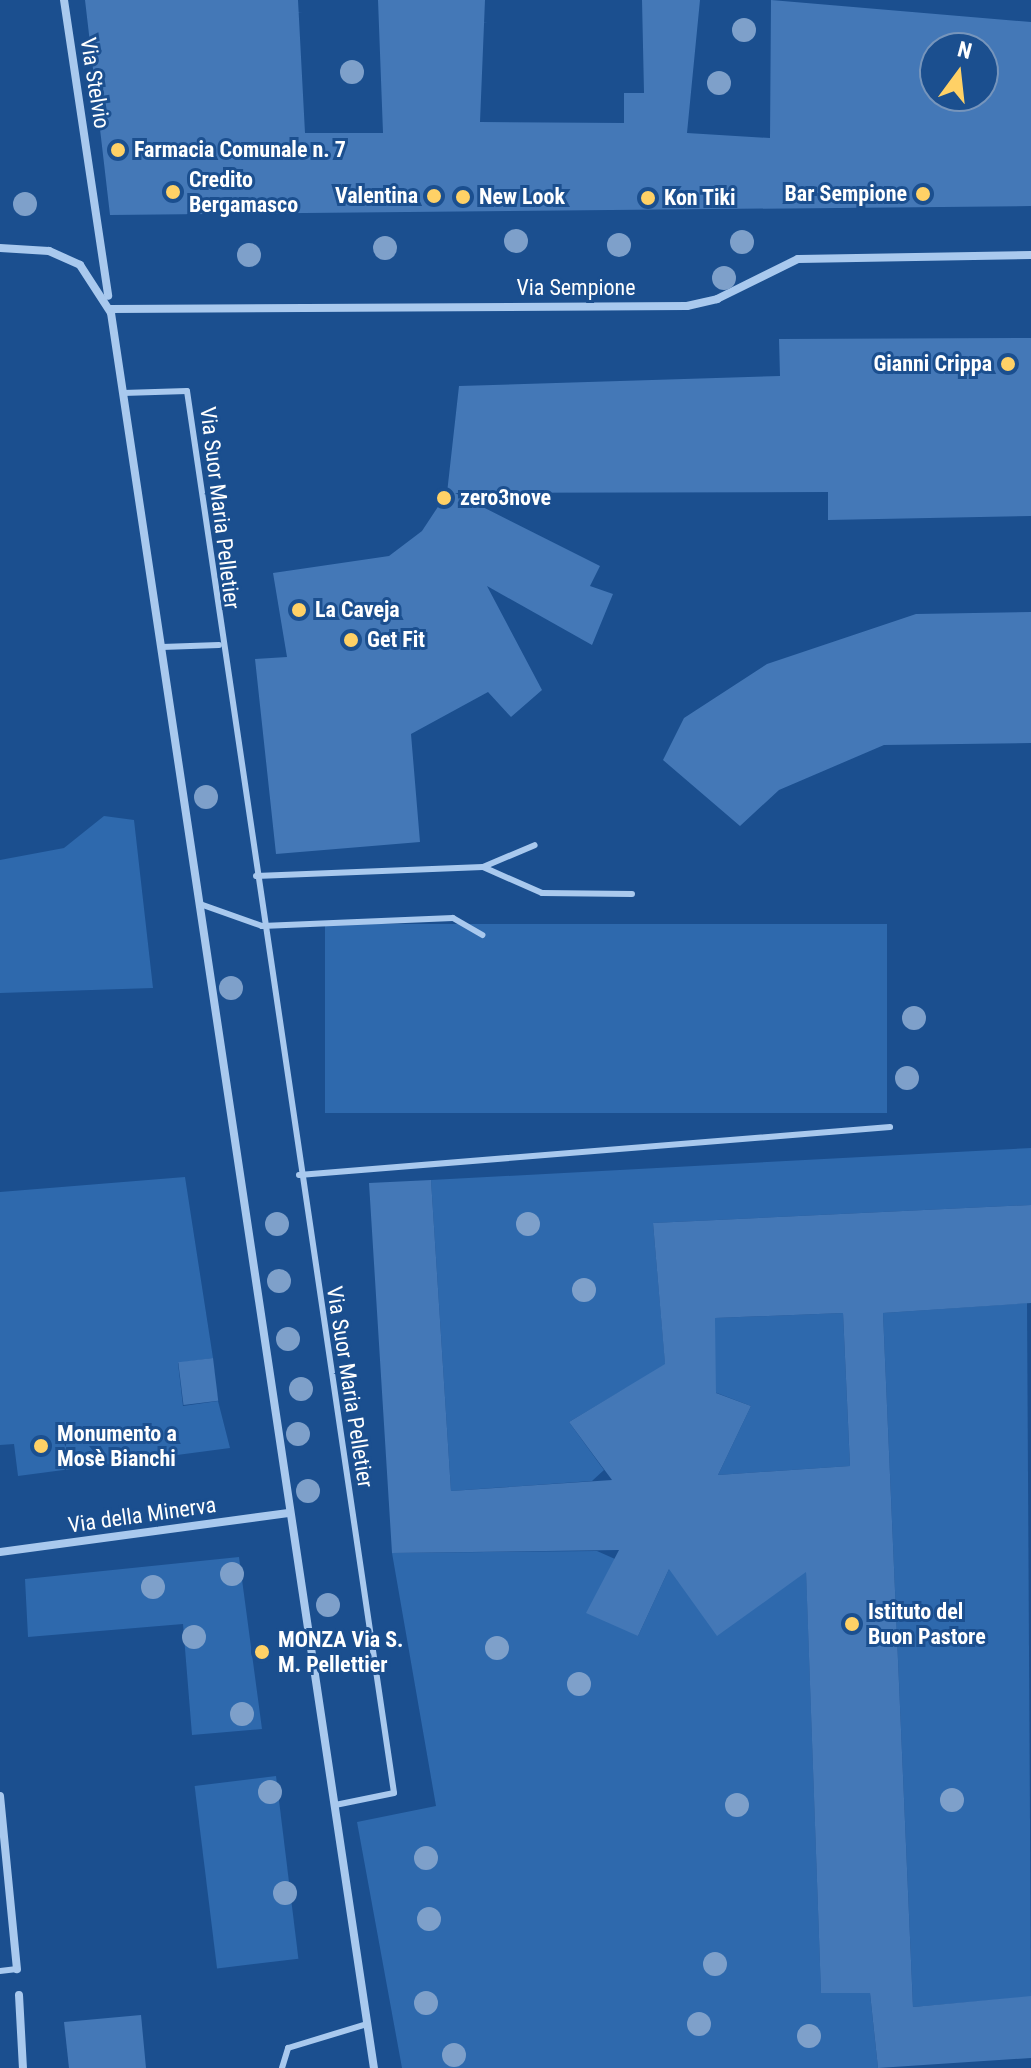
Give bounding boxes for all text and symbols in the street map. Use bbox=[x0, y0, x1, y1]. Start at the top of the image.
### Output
north arrow bbox=[919, 32, 999, 112]
street label: Via Stelvio bbox=[75, 36, 115, 130]
text: N bbox=[955, 36, 975, 64]
place label: Farmacia Comunale n. 7 bbox=[134, 137, 346, 163]
marker: Farmacia Comunale n. 7 bbox=[109, 141, 127, 159]
place label: Credito Bergamasco bbox=[189, 166, 298, 218]
place label: Bar Sempione bbox=[784, 181, 907, 207]
marker: Credito Bergamasco bbox=[164, 183, 182, 201]
place label: Valentina bbox=[335, 183, 418, 209]
place label: New Look bbox=[479, 184, 565, 210]
place label: Kon Tiki bbox=[664, 185, 736, 211]
marker: Bar Sempione bbox=[914, 185, 932, 203]
marker: Valentina bbox=[425, 187, 443, 205]
marker: New Look bbox=[454, 188, 472, 206]
marker: Kon Tiki bbox=[639, 189, 657, 207]
street label: Via Sempione bbox=[516, 275, 636, 301]
place label: Gianni Crippa bbox=[873, 351, 992, 377]
marker: Gianni Crippa bbox=[999, 355, 1017, 373]
street label: Via Suor Maria Pelletier bbox=[194, 405, 246, 611]
place label: zero3nove bbox=[460, 485, 551, 511]
marker: zero3nove bbox=[435, 489, 453, 507]
place label: La Caveja bbox=[315, 597, 400, 623]
marker: La Caveja bbox=[290, 601, 308, 619]
place label: Get Fit bbox=[367, 627, 425, 653]
marker: Get Fit bbox=[342, 631, 360, 649]
street label: Via Suor Maria Pelletier bbox=[321, 1284, 379, 1490]
place label: Monumento a Mosè Bianchi bbox=[57, 1420, 177, 1472]
marker: Monumento a Mosè Bianchi bbox=[32, 1437, 50, 1455]
street label: Via della Minerva bbox=[66, 1492, 218, 1538]
place label: Istituto del Buon Pastore bbox=[868, 1598, 986, 1650]
marker: Istituto del Buon Pastore bbox=[843, 1615, 861, 1633]
place label: MONZA Via S. M. Pellettier bbox=[278, 1626, 403, 1678]
marker: MONZA Via S. M. Pellettier bbox=[253, 1643, 271, 1661]

